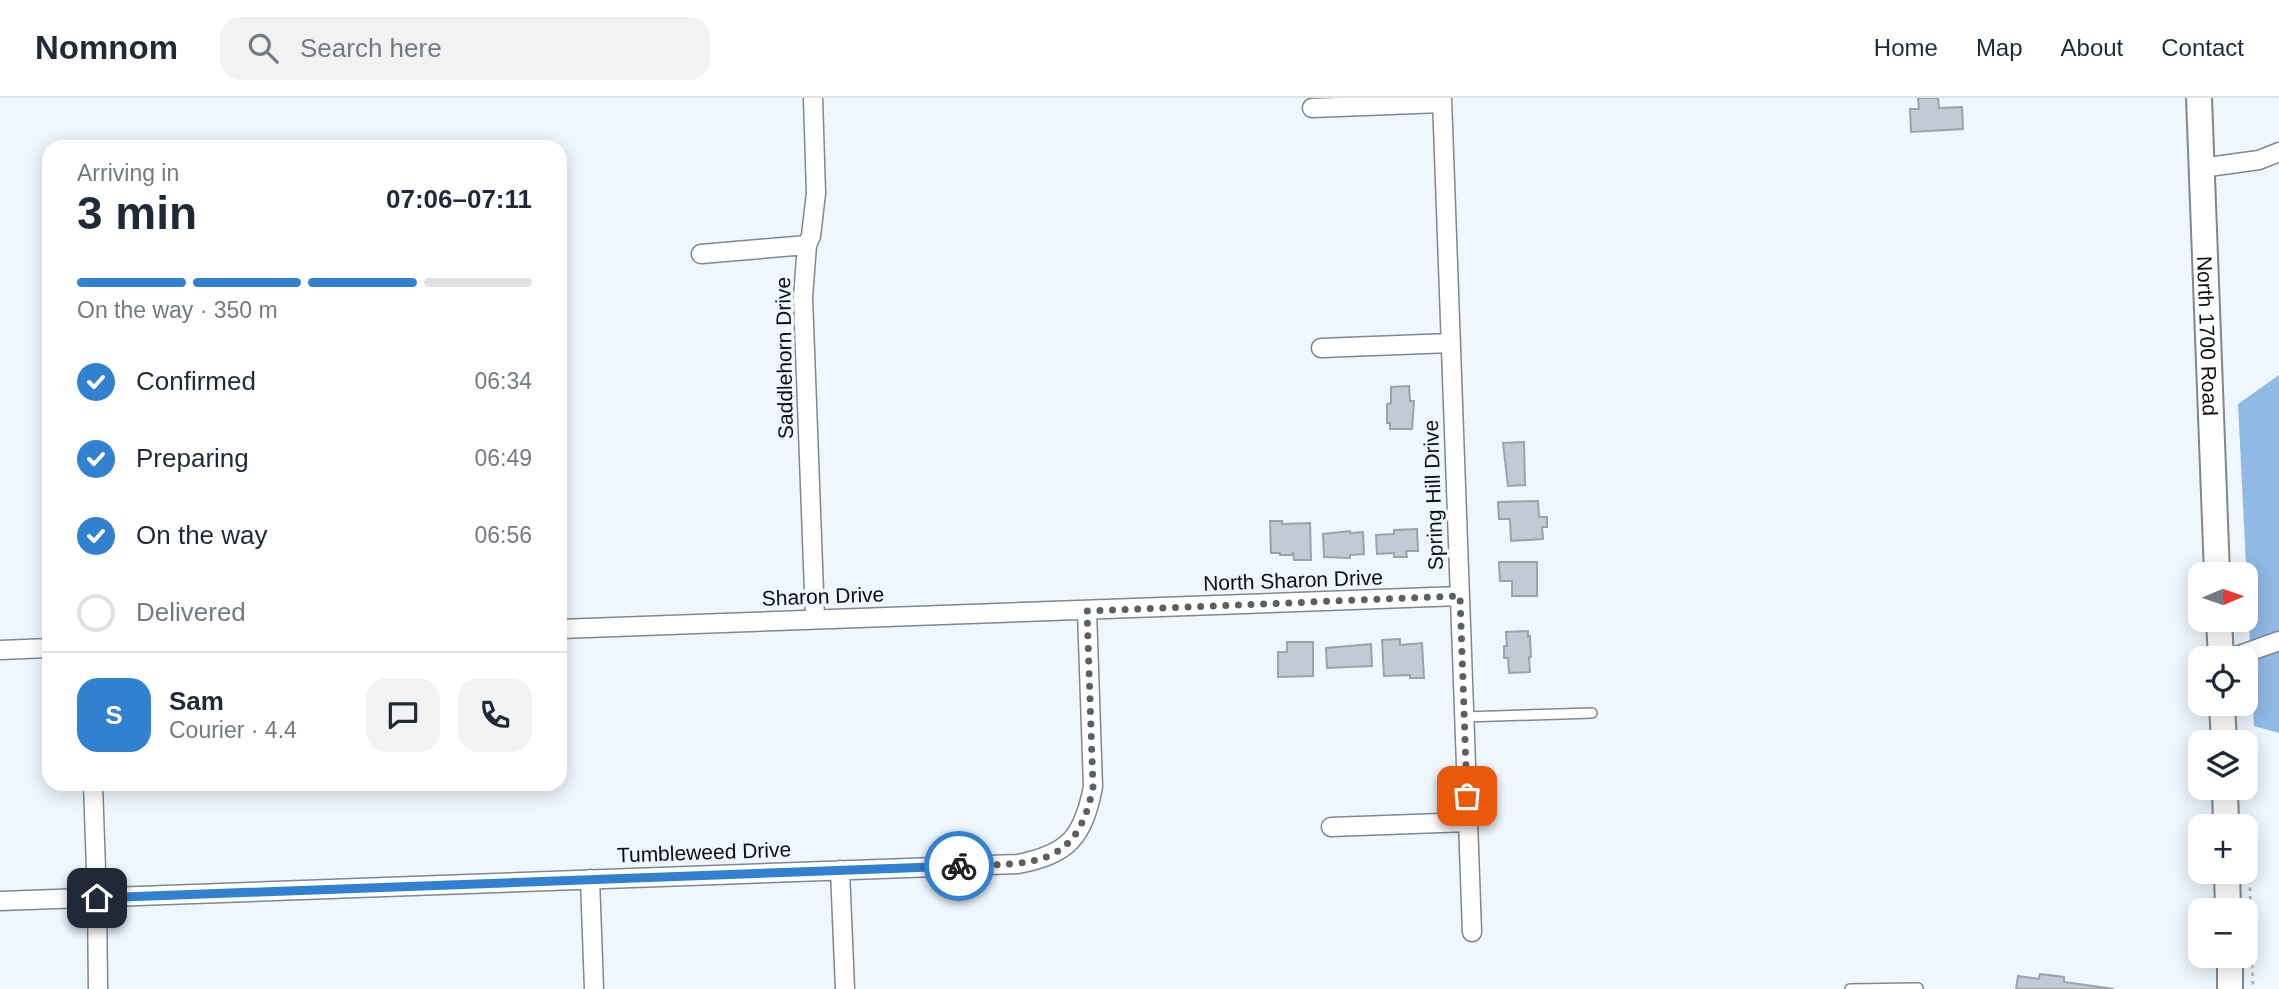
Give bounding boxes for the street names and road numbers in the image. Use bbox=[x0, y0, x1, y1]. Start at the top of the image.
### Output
street label: North 1700 Road bbox=[2193, 255, 2223, 416]
street label: Saddlehorn Drive bbox=[771, 277, 797, 439]
street label: Spring Hill Drive bbox=[1419, 419, 1447, 571]
street label: North Sharon Drive bbox=[1203, 565, 1383, 595]
street label: Sharon Drive bbox=[761, 582, 885, 610]
street label: Tumbleweed Drive bbox=[617, 837, 791, 867]

